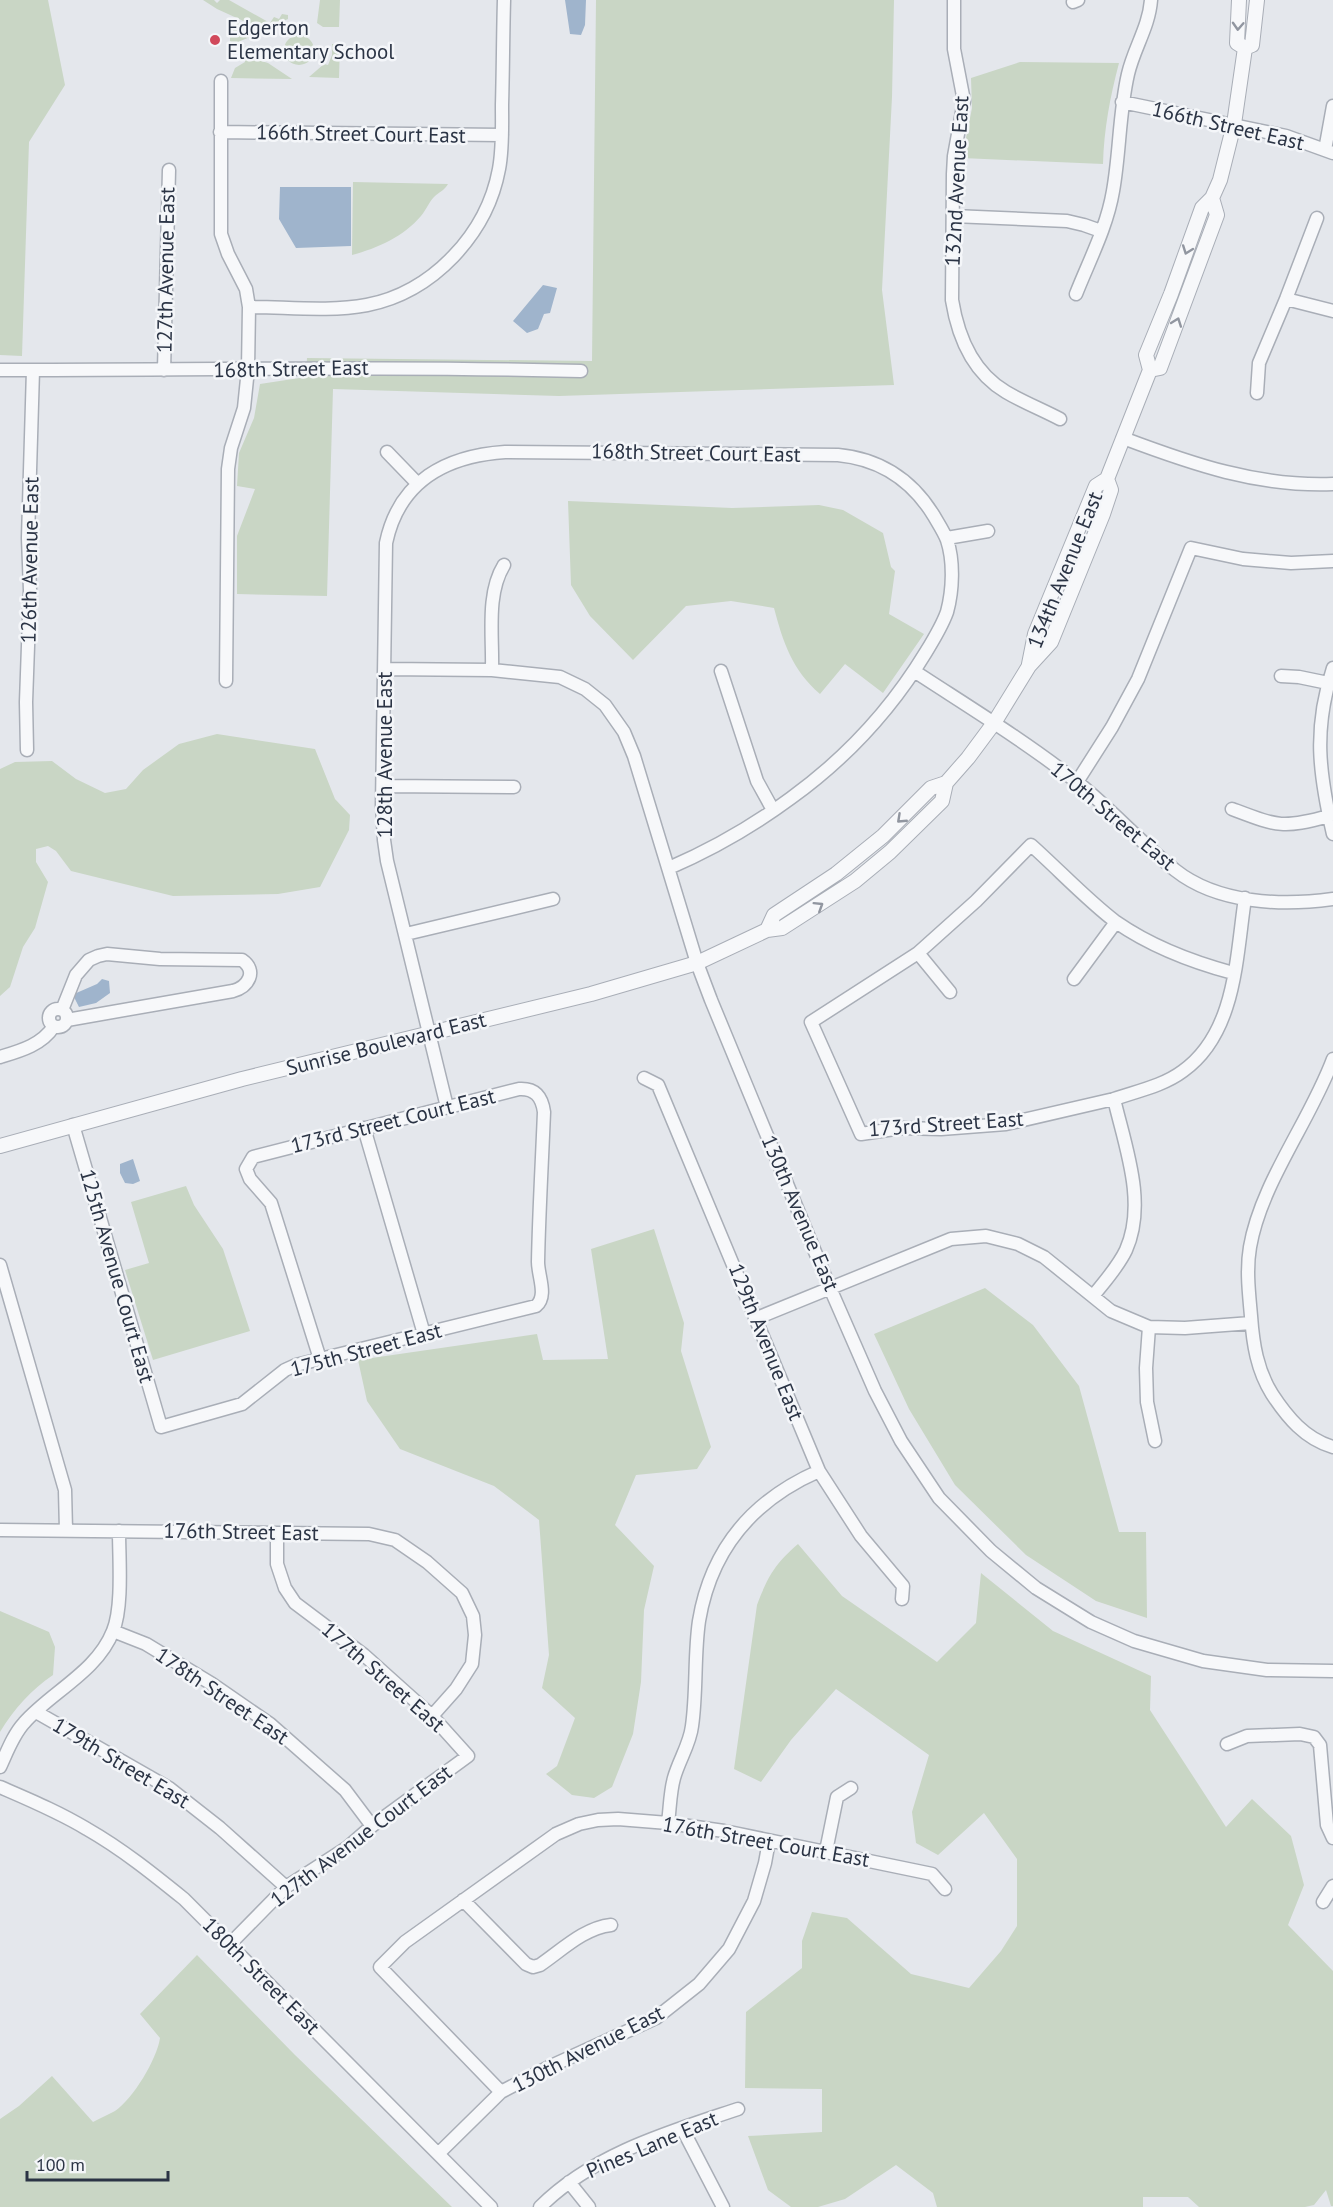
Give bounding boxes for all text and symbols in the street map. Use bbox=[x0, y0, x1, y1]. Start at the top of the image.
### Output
place label: Edgerton Elementary School bbox=[227, 14, 394, 65]
one-way arrow bbox=[1232, 22, 1245, 31]
marker: Edgerton Elementary School bbox=[208, 33, 222, 47]
street label: 132nd Avenue East bbox=[939, 95, 974, 267]
street label: 166th Street East bbox=[1149, 95, 1307, 156]
street label: 166th Street Court East bbox=[256, 118, 466, 149]
street label: 127th Avenue East bbox=[151, 187, 180, 353]
one-way arrow bbox=[1182, 244, 1195, 255]
one-way arrow bbox=[1170, 317, 1183, 328]
street label: 168th Street East bbox=[213, 354, 369, 383]
street label: 168th Street Court East bbox=[591, 437, 801, 468]
street label: 126th Avenue East bbox=[15, 476, 44, 644]
street label: 134th Avenue East bbox=[1021, 487, 1108, 652]
street label: 128th Avenue East bbox=[371, 672, 398, 838]
street label: 170th Street East bbox=[1045, 755, 1182, 876]
one-way arrow bbox=[897, 812, 907, 823]
one-way arrow bbox=[812, 902, 823, 913]
street label: Sunrise Boulevard East bbox=[283, 1006, 489, 1081]
street label: 173rd Street Court East bbox=[288, 1082, 498, 1159]
street label: 173rd Street East bbox=[868, 1105, 1024, 1142]
street label: 130th Avenue East bbox=[755, 1131, 845, 1295]
street label: 125th Avenue Court East bbox=[74, 1166, 161, 1386]
street label: 129th Avenue East bbox=[723, 1259, 810, 1424]
street label: 175th Street East bbox=[287, 1316, 444, 1383]
street label: 176th Street East bbox=[163, 1517, 319, 1546]
street label: 177th Street East bbox=[316, 1616, 451, 1738]
street label: 178th Street East bbox=[150, 1641, 294, 1750]
street label: 179th Street East bbox=[48, 1711, 195, 1814]
street label: 127th Avenue Court East bbox=[265, 1758, 457, 1913]
street label: 176th Street Court East bbox=[660, 1810, 872, 1873]
street label: 180th Street East bbox=[197, 1911, 326, 2040]
street label: 130th Avenue East bbox=[507, 1999, 668, 2098]
street label: Pines Lane East bbox=[582, 2105, 722, 2184]
scale bar bbox=[27, 2144, 168, 2182]
text: 100 m bbox=[36, 2153, 85, 2176]

